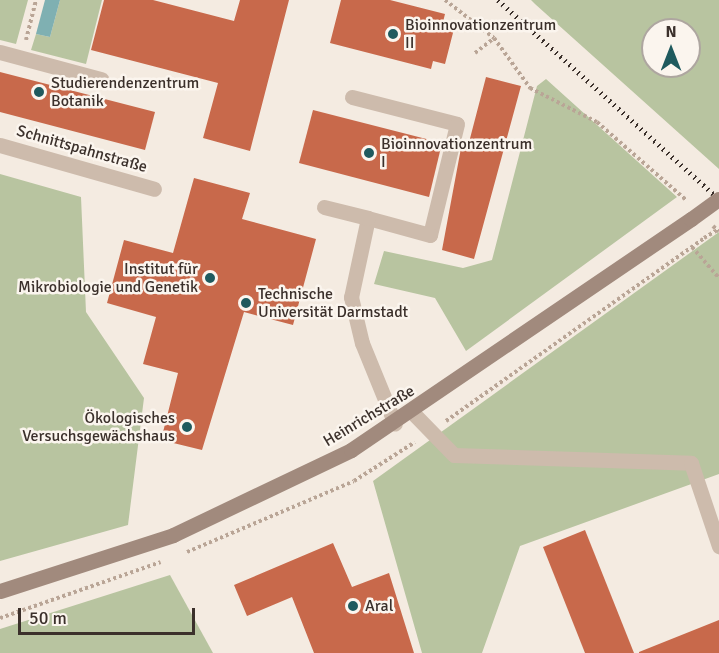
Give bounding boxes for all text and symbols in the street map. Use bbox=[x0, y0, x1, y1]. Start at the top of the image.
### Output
place label: Bioinnovationzentrum II bbox=[405, 15, 556, 53]
north arrow bbox=[641, 18, 701, 78]
text: N bbox=[665, 22, 677, 42]
marker: Bioinnovationzentrum II bbox=[386, 27, 400, 41]
place label: Studierendenzentrum Botanik bbox=[51, 73, 199, 111]
marker: Studierendenzentrum Botanik bbox=[32, 85, 46, 99]
street label: Schnittspahnstraße bbox=[15, 121, 149, 177]
place label: Bioinnovationzentrum I bbox=[381, 134, 532, 172]
marker: Bioinnovationzentrum I bbox=[362, 146, 376, 160]
place label: Institut für Mikrobiologie und Genetik bbox=[18, 259, 198, 297]
marker: Institut für Mikrobiologie und Genetik bbox=[203, 271, 217, 285]
place label: Technische Universität Darmstadt bbox=[258, 284, 408, 322]
marker: Technische Universität Darmstadt bbox=[239, 296, 253, 310]
street label: Heinrichstraße bbox=[320, 381, 418, 451]
place label: Ökologisches Versuchsgewächshaus bbox=[22, 408, 175, 446]
marker: Ökologisches Versuchsgewächshaus bbox=[180, 420, 194, 434]
scale bar bbox=[21, 596, 198, 634]
place label: Aral bbox=[365, 596, 393, 616]
marker: Aral bbox=[346, 599, 360, 613]
text: 50 m bbox=[29, 607, 67, 629]

